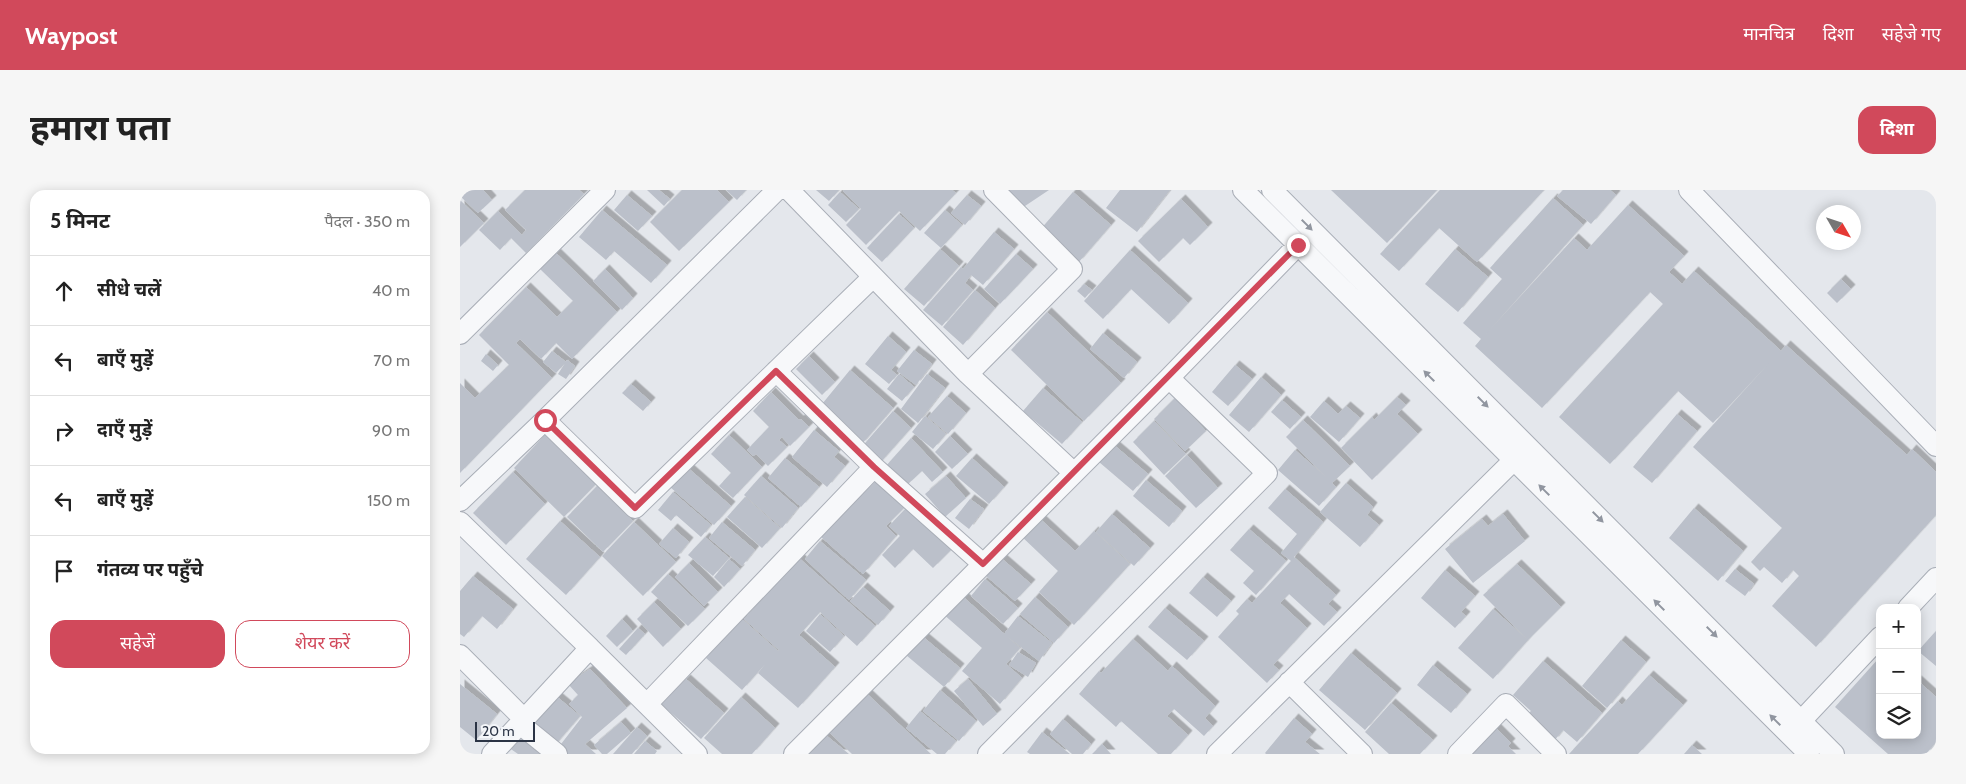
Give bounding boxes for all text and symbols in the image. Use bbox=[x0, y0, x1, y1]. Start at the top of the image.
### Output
text: Waypost bbox=[25, 21, 117, 50]
text: मानचित्र bbox=[1743, 23, 1795, 45]
text: दिशा bbox=[1823, 23, 1854, 45]
text: सहेजे गए bbox=[1882, 23, 1941, 45]
text: हमारा पता bbox=[30, 106, 170, 149]
button: दिशा bbox=[1858, 106, 1936, 154]
north arrow bbox=[1816, 205, 1861, 250]
text: 5 मिनट bbox=[50, 208, 110, 233]
text: पैदल · 350 m bbox=[324, 212, 410, 231]
one-way arrow bbox=[1300, 218, 1312, 230]
route end bbox=[1287, 234, 1310, 257]
icon: ahead bbox=[50, 277, 78, 305]
text: सीधे चलें bbox=[97, 278, 161, 301]
text: 40 m bbox=[372, 281, 410, 300]
icon: left bbox=[50, 347, 78, 375]
text: बाएँ मुड़ें bbox=[97, 348, 153, 371]
text: 70 m bbox=[373, 351, 410, 370]
one-way arrow bbox=[1423, 370, 1435, 382]
one-way arrow bbox=[1477, 396, 1489, 408]
route start bbox=[534, 409, 557, 432]
icon: right bbox=[50, 417, 78, 445]
text: दाएँ मुड़ें bbox=[97, 418, 152, 441]
text: 90 m bbox=[372, 421, 410, 440]
one-way arrow bbox=[1538, 485, 1550, 497]
icon: left bbox=[50, 487, 78, 515]
text: बाएँ मुड़ें bbox=[97, 488, 153, 511]
text: 150 m bbox=[367, 491, 410, 510]
one-way arrow bbox=[1591, 511, 1603, 523]
icon: arrive bbox=[50, 557, 78, 585]
text: गंतव्य पर पहुँचे bbox=[97, 558, 203, 581]
one-way arrow bbox=[1654, 599, 1666, 611]
map controls bbox=[1876, 604, 1921, 739]
button: + bbox=[1876, 604, 1921, 649]
button: सहेजें bbox=[50, 620, 225, 668]
button: शेयर करें bbox=[235, 620, 410, 668]
one-way arrow bbox=[1706, 626, 1718, 638]
button: − bbox=[1876, 649, 1921, 694]
button: layers bbox=[1876, 694, 1921, 739]
one-way arrow bbox=[1769, 714, 1781, 726]
scale bar bbox=[475, 719, 535, 742]
text: 20 m bbox=[482, 722, 515, 740]

